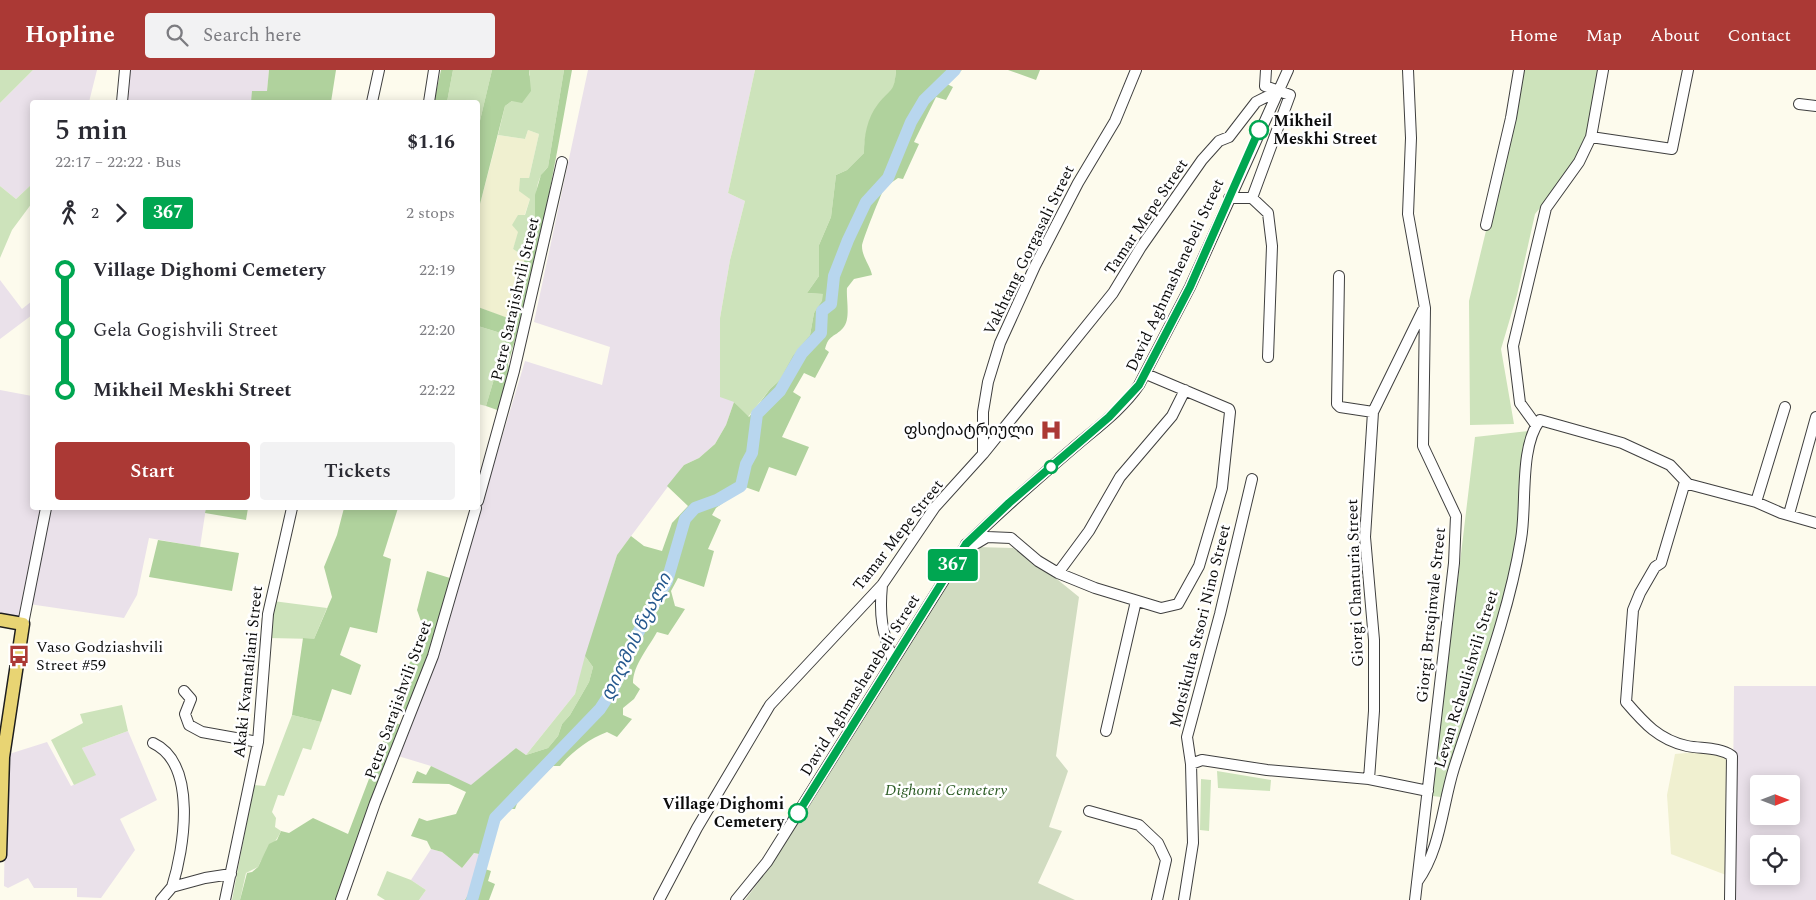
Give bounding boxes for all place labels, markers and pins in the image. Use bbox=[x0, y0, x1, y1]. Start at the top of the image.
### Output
place label: Mikheil Meskhi Street bbox=[1273, 109, 1377, 151]
marker: Mikheil Meskhi Street bbox=[1249, 120, 1269, 140]
hospital icon: ფსიქიატრიული bbox=[1038, 417, 1064, 443]
place label: ფსიქიატრიული bbox=[904, 418, 1034, 442]
unlabelled marker bbox=[1044, 460, 1058, 474]
place label: Vaso Godziashvili Street #59 bbox=[36, 635, 163, 677]
bus stop icon: Vaso Godziashvili Street #59 bbox=[6, 643, 32, 669]
place label: Village Dighomi Cemetery bbox=[663, 792, 785, 834]
marker: Village Dighomi Cemetery bbox=[788, 803, 808, 823]

